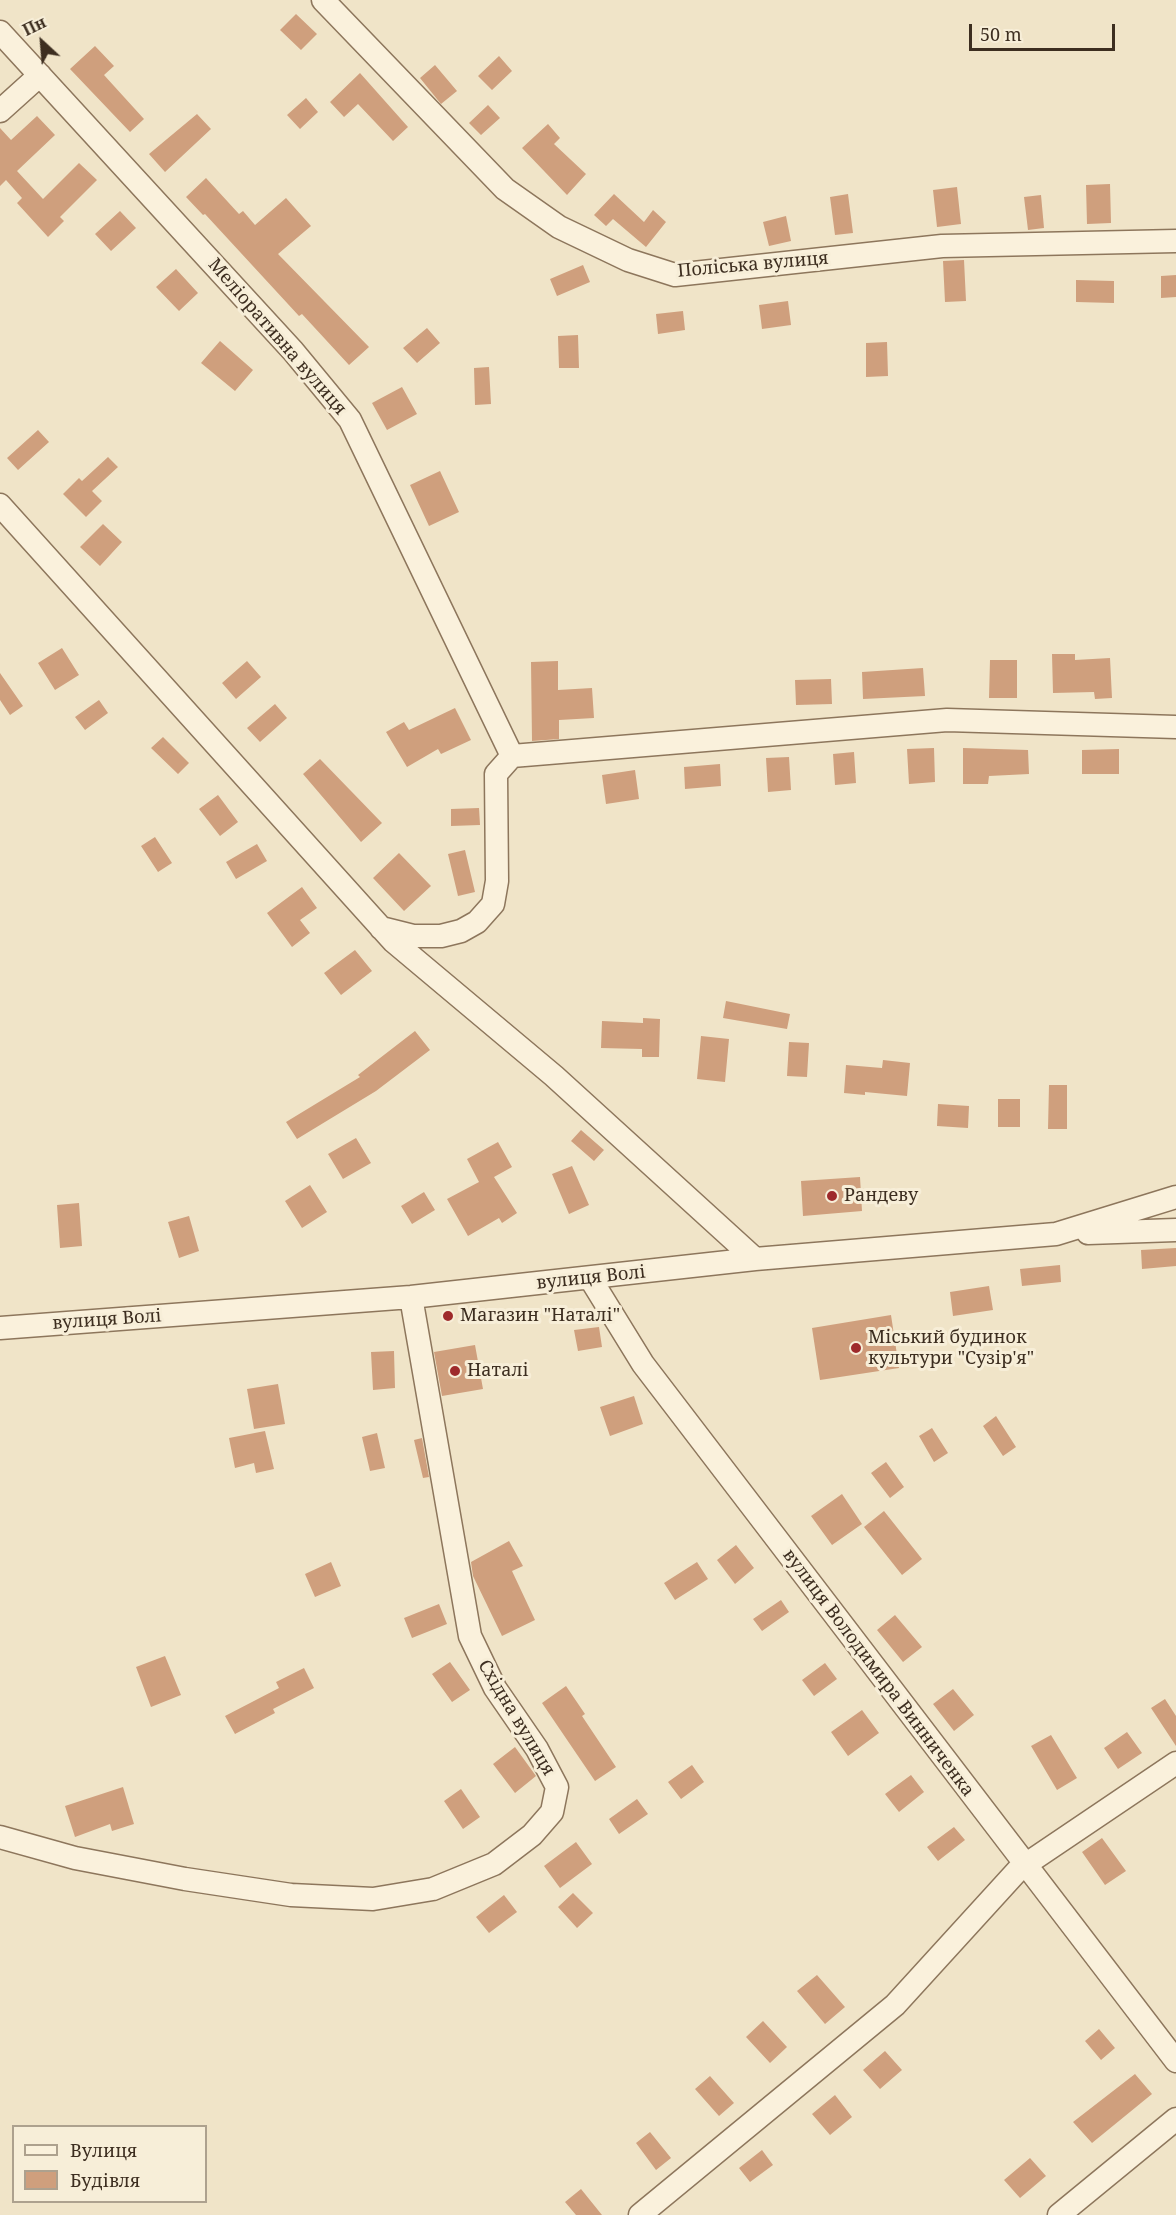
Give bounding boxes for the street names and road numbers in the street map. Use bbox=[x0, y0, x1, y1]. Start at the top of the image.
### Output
street label: Поліська вулиця bbox=[677, 248, 829, 282]
street label: Меліоративна вулиця bbox=[203, 254, 351, 420]
street label: вулиця Волі bbox=[535, 1262, 647, 1294]
street label: вулиця Волі bbox=[52, 1305, 162, 1335]
street label: вулиця Володимира Винниченка bbox=[778, 1545, 978, 1801]
street label: Східна вулиця bbox=[473, 1656, 559, 1780]

